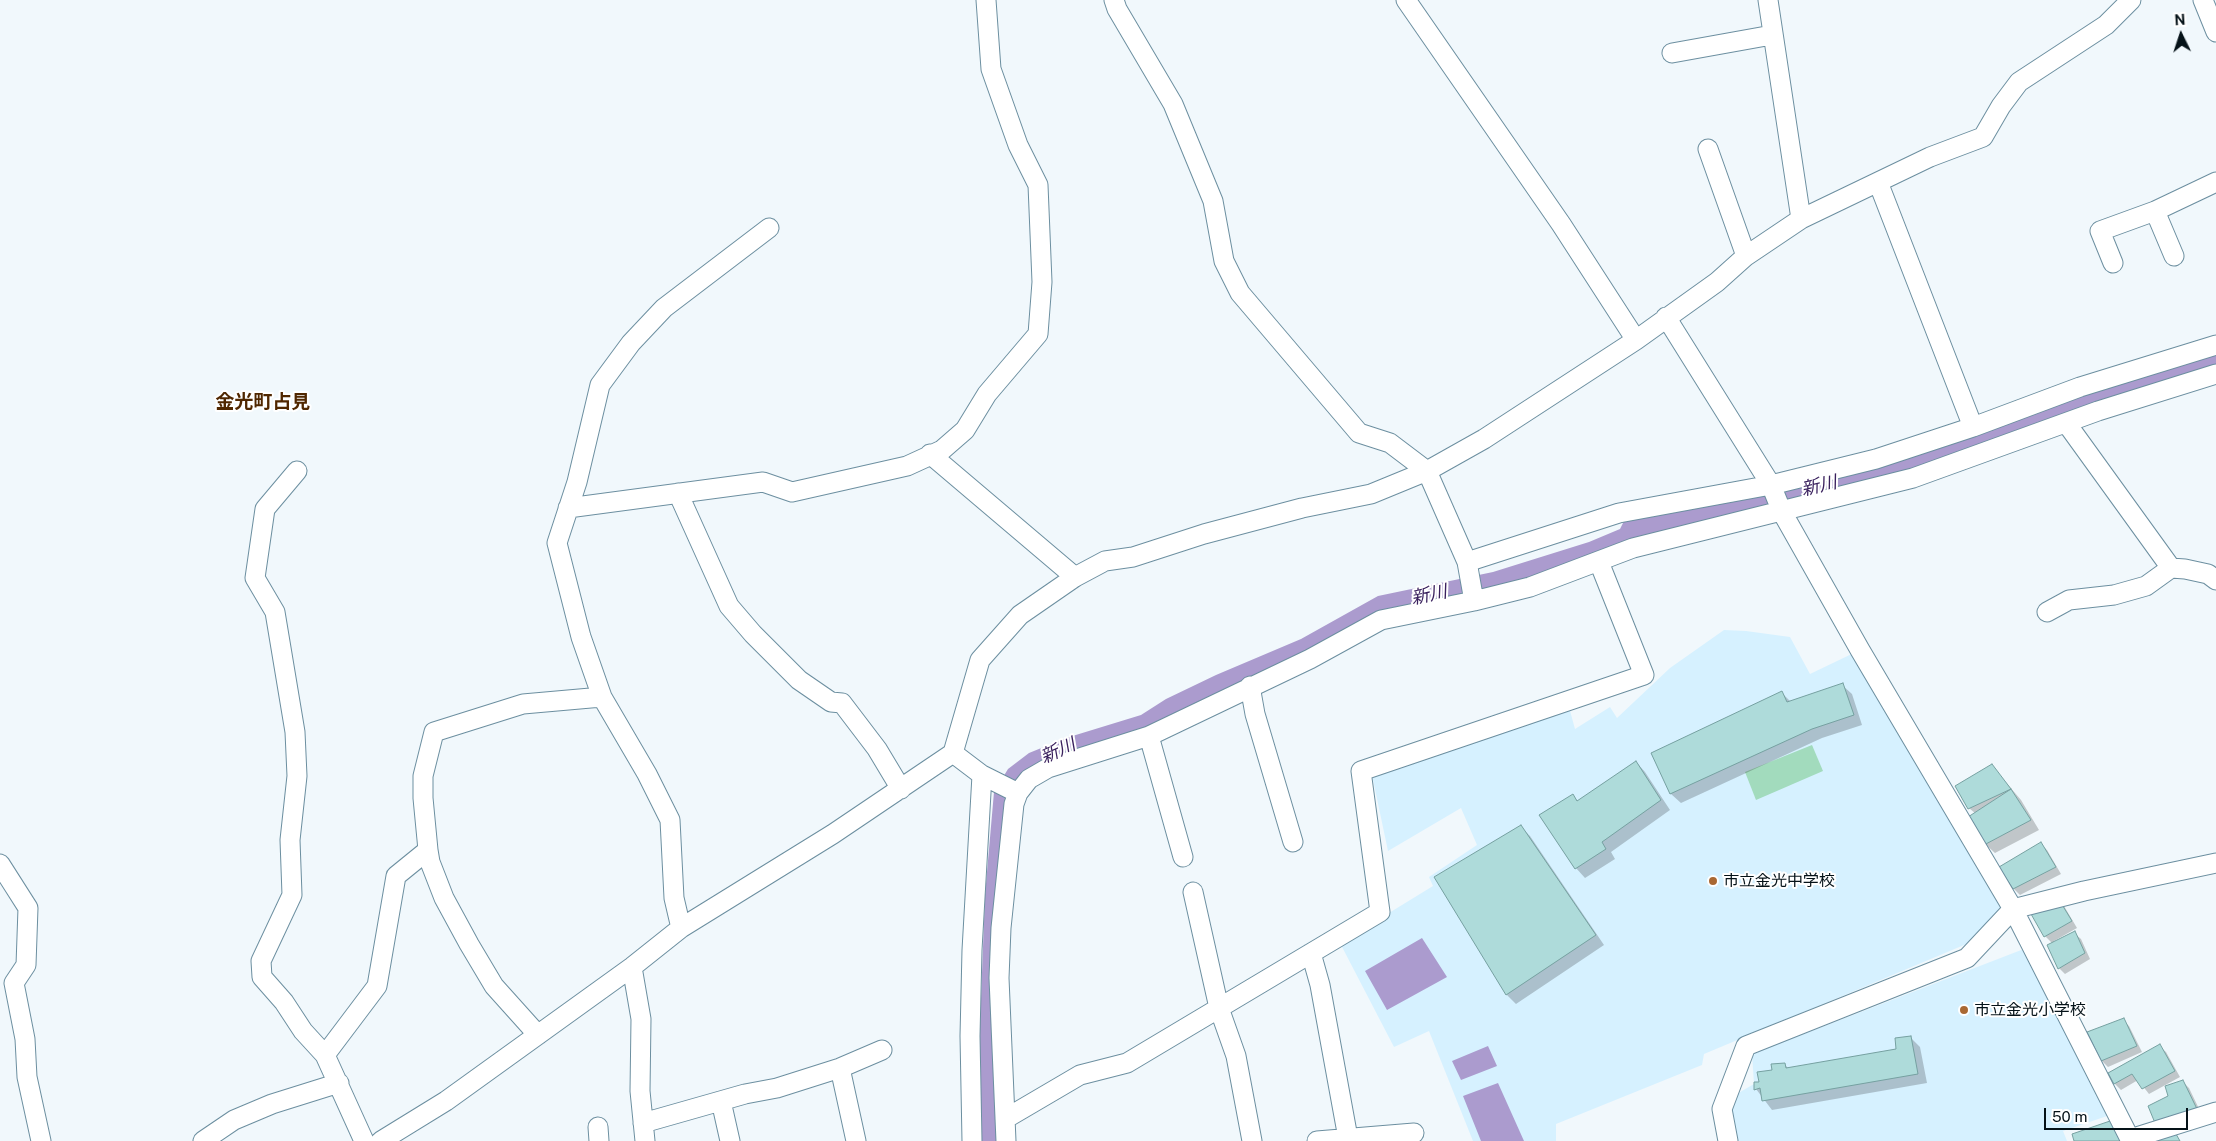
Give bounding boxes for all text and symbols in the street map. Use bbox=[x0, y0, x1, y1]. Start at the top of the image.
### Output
north arrow bbox=[2156, 10, 2206, 60]
text: N bbox=[2174, 12, 2186, 28]
district label: 金光町占見 bbox=[216, 391, 310, 413]
water label: 新川 bbox=[1799, 471, 1839, 501]
water label: 新川 bbox=[1409, 581, 1449, 609]
water label: 新川 bbox=[1037, 734, 1079, 768]
place label: 市立金光中学校 bbox=[1723, 871, 1835, 891]
marker: 市立金光中学校 bbox=[1707, 875, 1719, 887]
place label: 市立金光小学校 bbox=[1974, 1000, 2086, 1020]
marker: 市立金光小学校 bbox=[1958, 1004, 1970, 1016]
scale bar bbox=[2046, 1098, 2190, 1130]
text: 50 m bbox=[2052, 1108, 2087, 1125]

